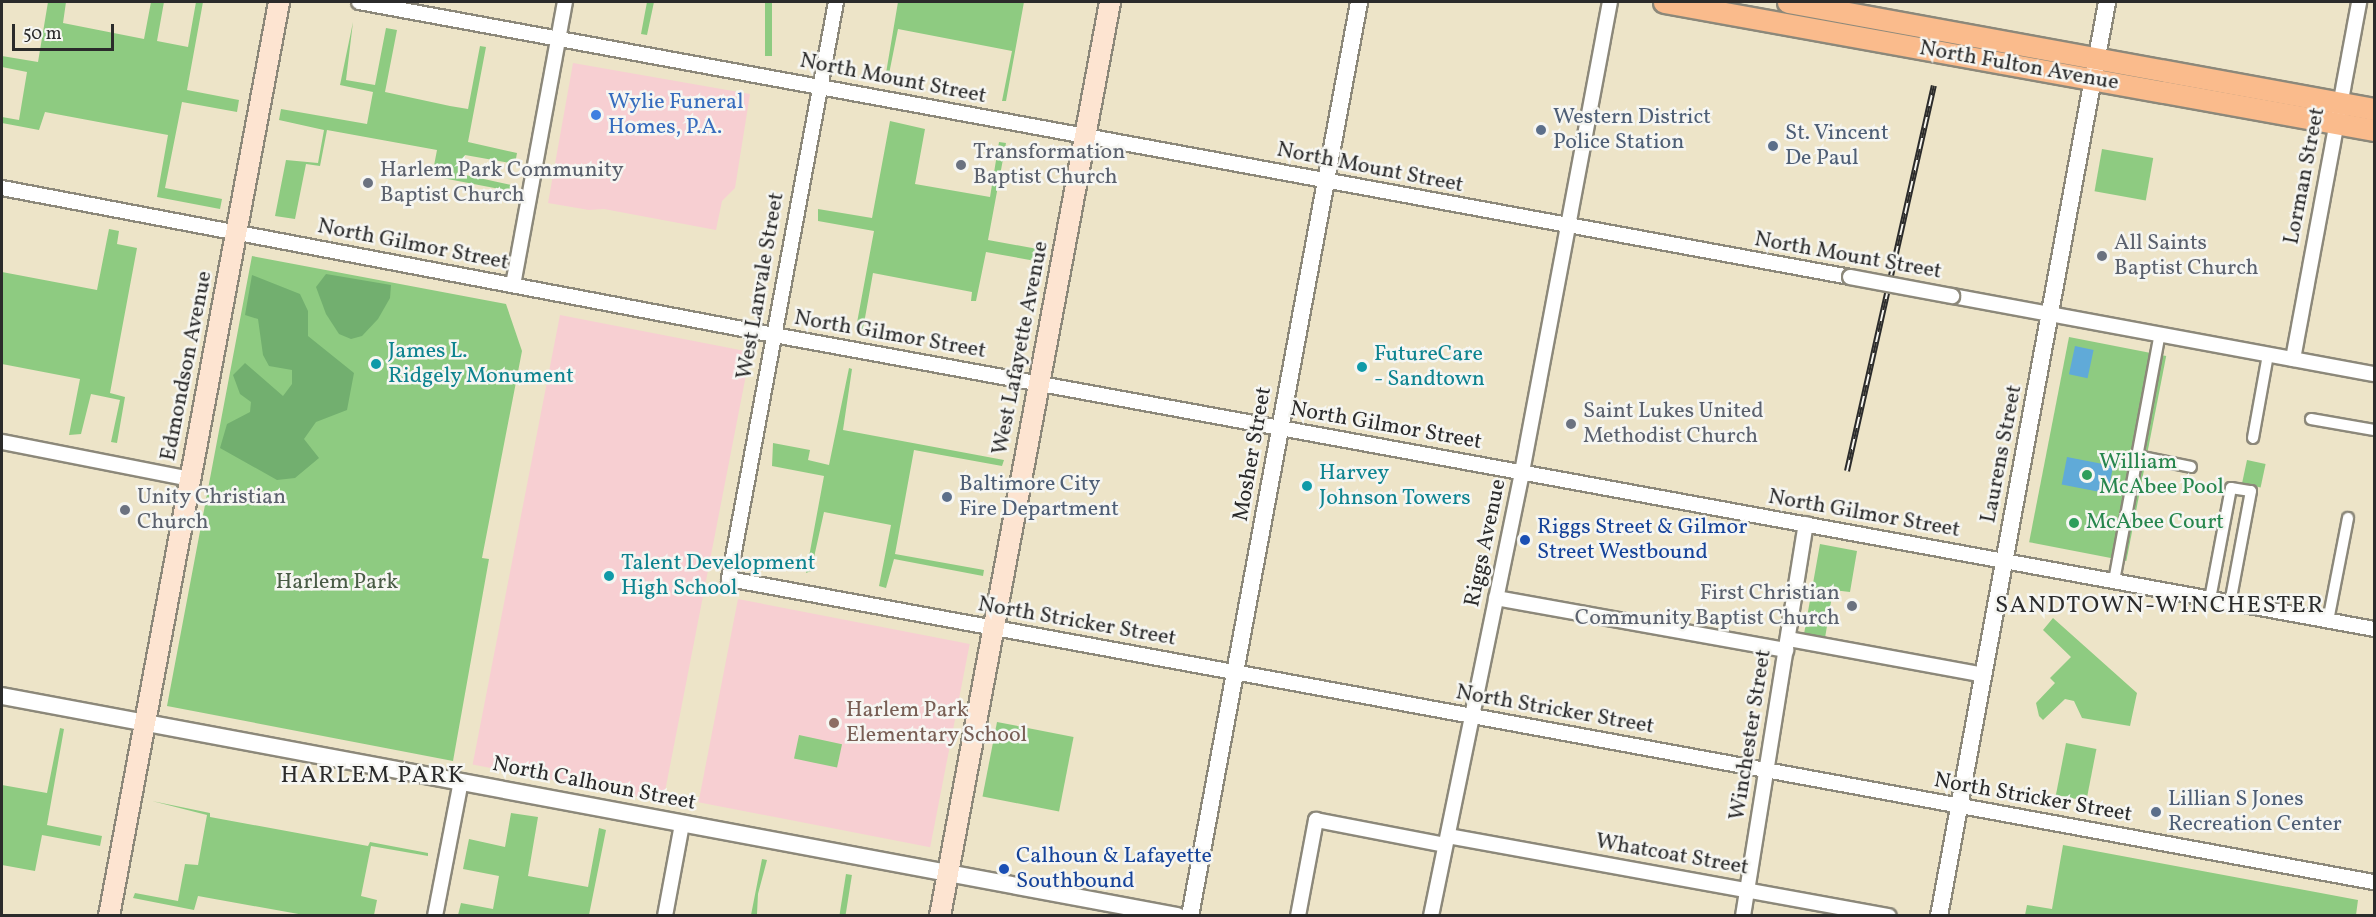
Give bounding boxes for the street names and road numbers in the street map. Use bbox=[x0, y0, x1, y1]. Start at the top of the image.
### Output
street label: North Fulton Avenue bbox=[1917, 35, 2121, 97]
street label: North Mount Street bbox=[797, 48, 989, 110]
street label: Lorman Street bbox=[2279, 105, 2331, 247]
street label: North Mount Street bbox=[1274, 137, 1466, 199]
street label: West Lanvale Street bbox=[732, 190, 790, 382]
street label: North Gilmor Street bbox=[315, 214, 511, 276]
street label: North Mount Street bbox=[1752, 227, 1944, 285]
street label: West Lafayette Avenue bbox=[987, 239, 1055, 457]
street label: Edmondson Avenue bbox=[156, 269, 218, 463]
street label: North Gilmor Street bbox=[792, 305, 988, 365]
street label: Laurens Street bbox=[1976, 383, 2028, 525]
street label: Mosher Street bbox=[1228, 385, 1278, 523]
street label: North Gilmor Street bbox=[1288, 396, 1484, 456]
street label: Riggs Avenue bbox=[1460, 477, 1512, 609]
street label: North Gilmor Street bbox=[1766, 484, 1962, 544]
street label: North Stricker Street bbox=[976, 592, 1178, 652]
street label: Winchester Street bbox=[1724, 648, 1778, 822]
street label: North Stricker Street bbox=[1454, 680, 1656, 740]
street label: North Calhoun Street bbox=[490, 751, 698, 817]
street label: North Stricker Street bbox=[1932, 768, 2134, 828]
street label: Whatcoat Street bbox=[1593, 829, 1751, 881]

